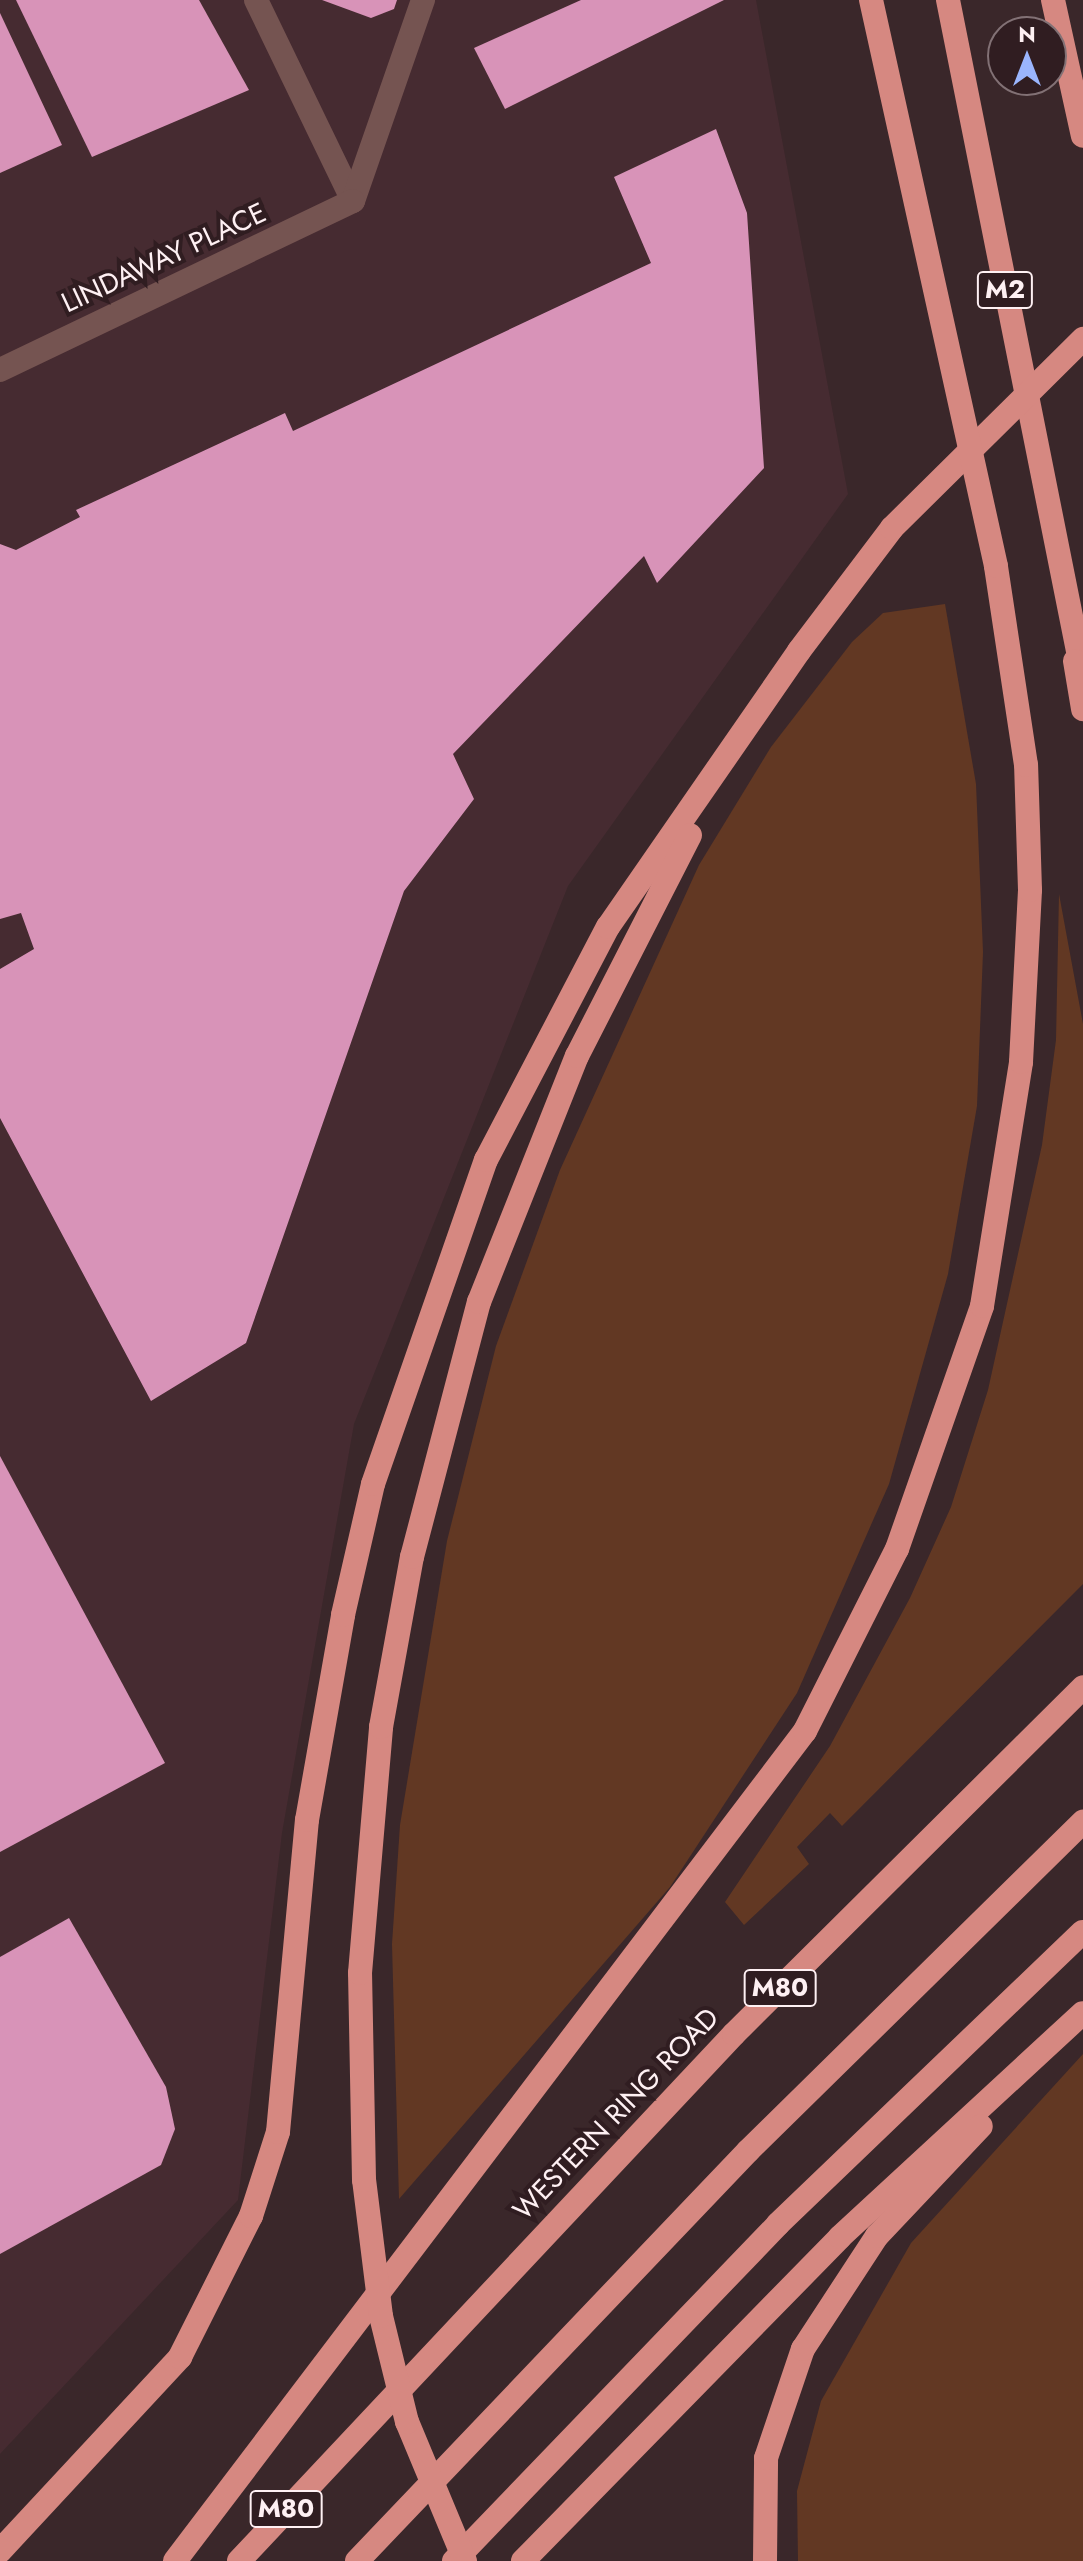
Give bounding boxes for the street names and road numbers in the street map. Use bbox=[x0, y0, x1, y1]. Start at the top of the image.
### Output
street label: LINDAWAY PLACE bbox=[56, 196, 272, 320]
road number: M2 bbox=[975, 268, 1035, 312]
road number: M80 bbox=[742, 1966, 818, 2010]
street label: WESTERN RING ROAD bbox=[506, 2001, 726, 2227]
road number: M80 bbox=[248, 2487, 324, 2531]

